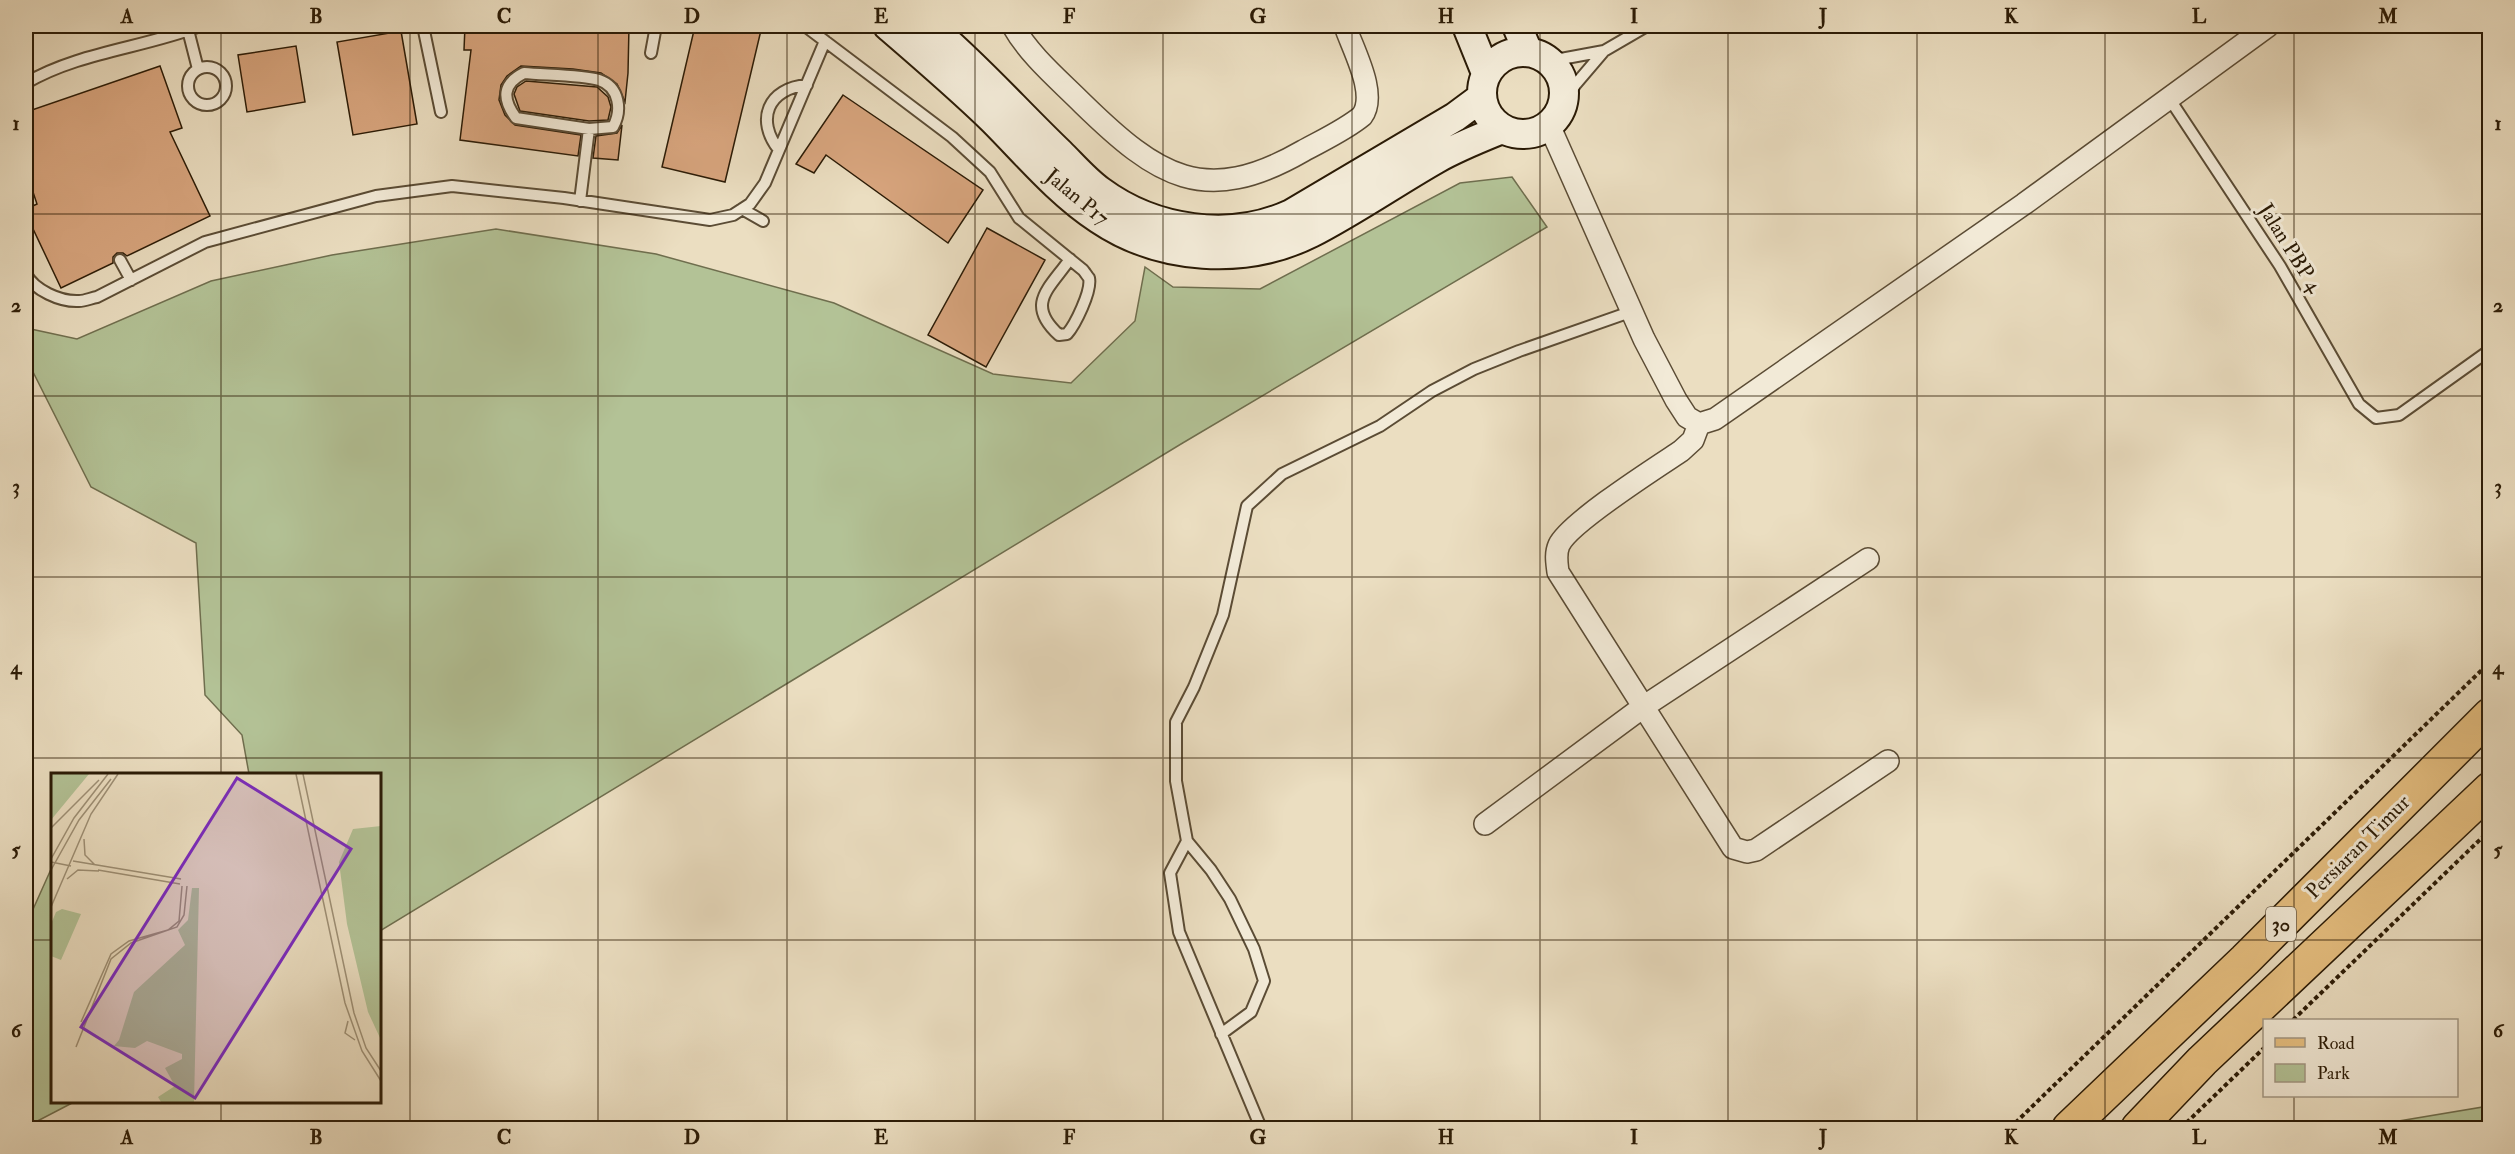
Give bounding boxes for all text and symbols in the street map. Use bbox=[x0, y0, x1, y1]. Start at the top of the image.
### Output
text: A bbox=[120, 4, 134, 29]
text: B bbox=[309, 4, 323, 29]
text: C bbox=[497, 4, 511, 29]
text: D bbox=[684, 4, 700, 29]
text: E bbox=[874, 4, 889, 29]
text: F bbox=[1063, 4, 1076, 29]
text: G bbox=[1250, 4, 1267, 29]
text: H bbox=[1438, 4, 1454, 29]
text: I bbox=[1630, 4, 1638, 29]
text: J bbox=[1818, 4, 1827, 29]
text: K bbox=[2004, 4, 2019, 29]
text: L bbox=[2192, 4, 2207, 29]
text: M bbox=[2377, 4, 2398, 29]
text: 1 bbox=[12, 111, 20, 136]
text: 1 bbox=[2494, 111, 2502, 136]
street label: Jalan P17 bbox=[1039, 162, 1115, 232]
street label: Jalan PBP 4 bbox=[2252, 198, 2329, 299]
text: 2 bbox=[11, 293, 21, 318]
text: 2 bbox=[2493, 293, 2503, 318]
text: 3 bbox=[12, 474, 20, 499]
text: 3 bbox=[2494, 474, 2502, 499]
text: 4 bbox=[10, 655, 23, 680]
text: 4 bbox=[2492, 655, 2505, 680]
inset map bbox=[51, 773, 381, 1103]
street label: Persiaran Timur bbox=[2300, 789, 2416, 905]
text: 5 bbox=[12, 837, 22, 862]
text: 5 bbox=[2494, 837, 2504, 862]
road number: 30 bbox=[2266, 907, 2296, 941]
text: 6 bbox=[11, 1018, 23, 1043]
text: 6 bbox=[2493, 1018, 2505, 1043]
legend bbox=[2263, 1019, 2458, 1097]
text: Road bbox=[2317, 1032, 2355, 1055]
text: Park bbox=[2317, 1062, 2350, 1085]
text: A bbox=[120, 1125, 134, 1150]
text: B bbox=[309, 1125, 323, 1150]
text: C bbox=[497, 1125, 511, 1150]
text: D bbox=[684, 1125, 700, 1150]
text: E bbox=[874, 1125, 889, 1150]
text: F bbox=[1063, 1125, 1076, 1150]
text: G bbox=[1250, 1125, 1267, 1150]
text: H bbox=[1438, 1125, 1454, 1150]
text: I bbox=[1630, 1125, 1638, 1150]
text: J bbox=[1818, 1125, 1827, 1150]
text: K bbox=[2004, 1125, 2019, 1150]
text: L bbox=[2192, 1125, 2207, 1150]
text: M bbox=[2377, 1125, 2398, 1150]

